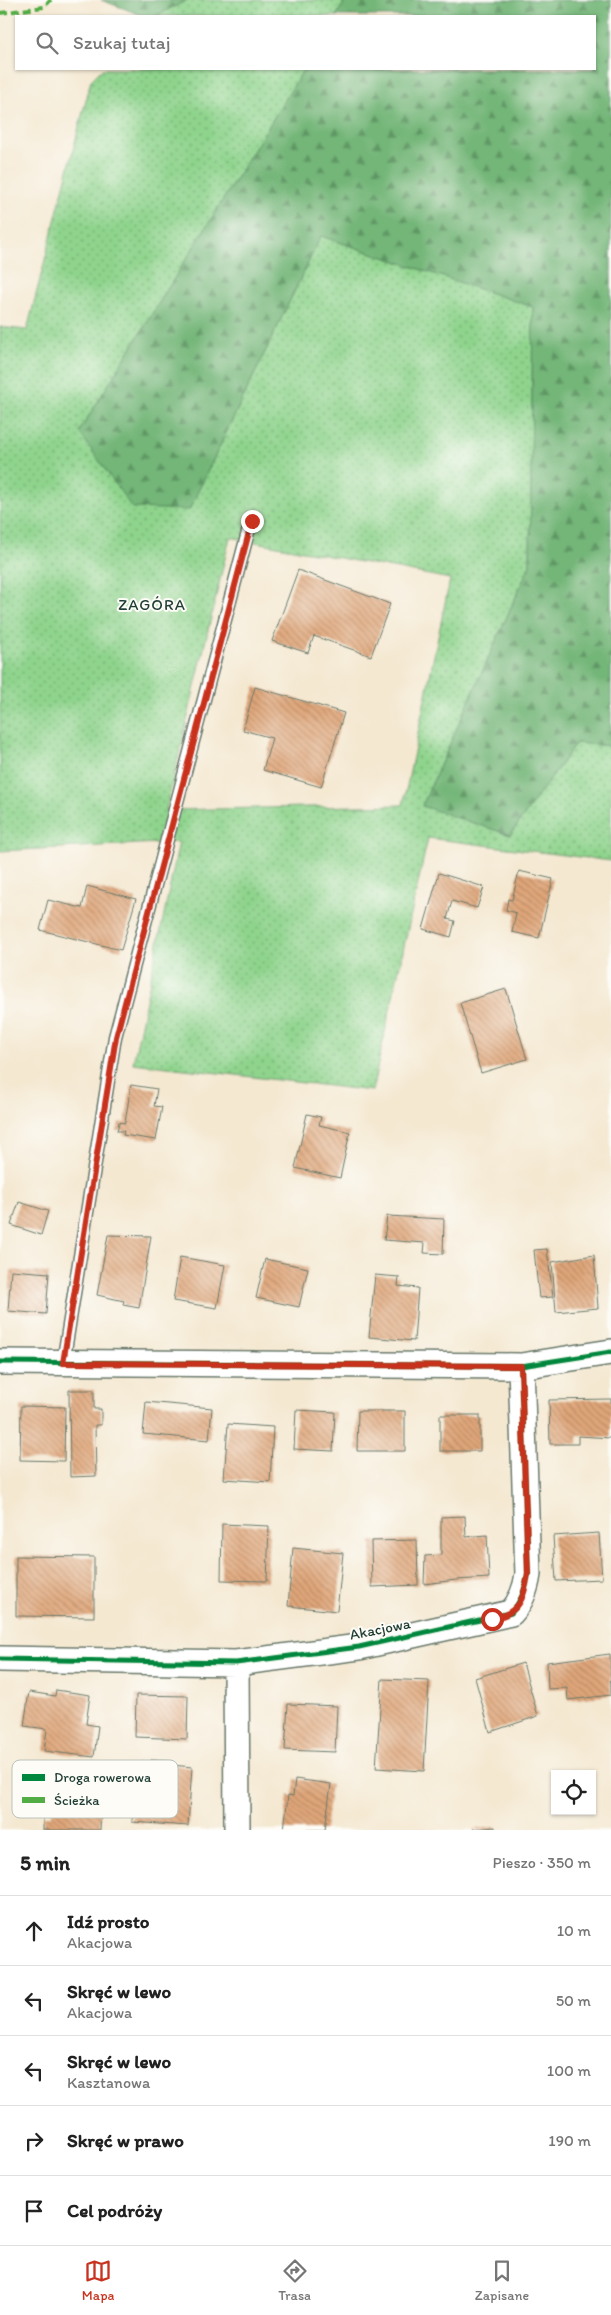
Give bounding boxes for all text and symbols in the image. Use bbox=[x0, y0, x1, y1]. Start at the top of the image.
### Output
search box bbox=[15, 15, 596, 70]
icon: search bbox=[33, 29, 61, 57]
text: Szukaj tutaj bbox=[73, 31, 170, 54]
route end bbox=[241, 510, 264, 533]
district label: ZAGÓRA bbox=[118, 595, 186, 614]
route start bbox=[481, 1608, 504, 1631]
street label: Akacjowa bbox=[348, 1614, 412, 1644]
legend bbox=[12, 1760, 178, 1818]
text: Droga rowerowa bbox=[54, 1769, 152, 1786]
map controls bbox=[551, 1770, 596, 1815]
button: locate bbox=[551, 1770, 596, 1815]
text: Ścieżka bbox=[54, 1792, 100, 1809]
text: 5 min bbox=[20, 1850, 70, 1875]
text: Pieszo · 350 m bbox=[493, 1853, 591, 1872]
text: Idź prosto bbox=[67, 1910, 150, 1933]
icon: ahead bbox=[20, 1917, 48, 1945]
text: 10 m bbox=[557, 1921, 591, 1940]
text: Akacjowa bbox=[67, 1933, 132, 1952]
text: Skręć w lewo bbox=[67, 1980, 171, 2003]
icon: left bbox=[20, 1987, 48, 2015]
text: 50 m bbox=[556, 1991, 591, 2010]
text: Akacjowa bbox=[67, 2003, 132, 2022]
text: Skręć w lewo bbox=[67, 2050, 171, 2073]
icon: left bbox=[20, 2057, 48, 2085]
text: 100 m bbox=[547, 2061, 591, 2080]
text: Kasztanowa bbox=[67, 2073, 150, 2092]
icon: right bbox=[20, 2127, 48, 2155]
text: Skręć w prawo bbox=[67, 2129, 184, 2152]
text: 190 m bbox=[548, 2131, 591, 2150]
icon: arrive bbox=[20, 2197, 48, 2225]
text: Cel podróży bbox=[67, 2199, 162, 2222]
tab: Mapa bbox=[82, 2257, 114, 2304]
tab: Trasa bbox=[278, 2257, 311, 2304]
tab: Zapisane bbox=[475, 2257, 529, 2304]

